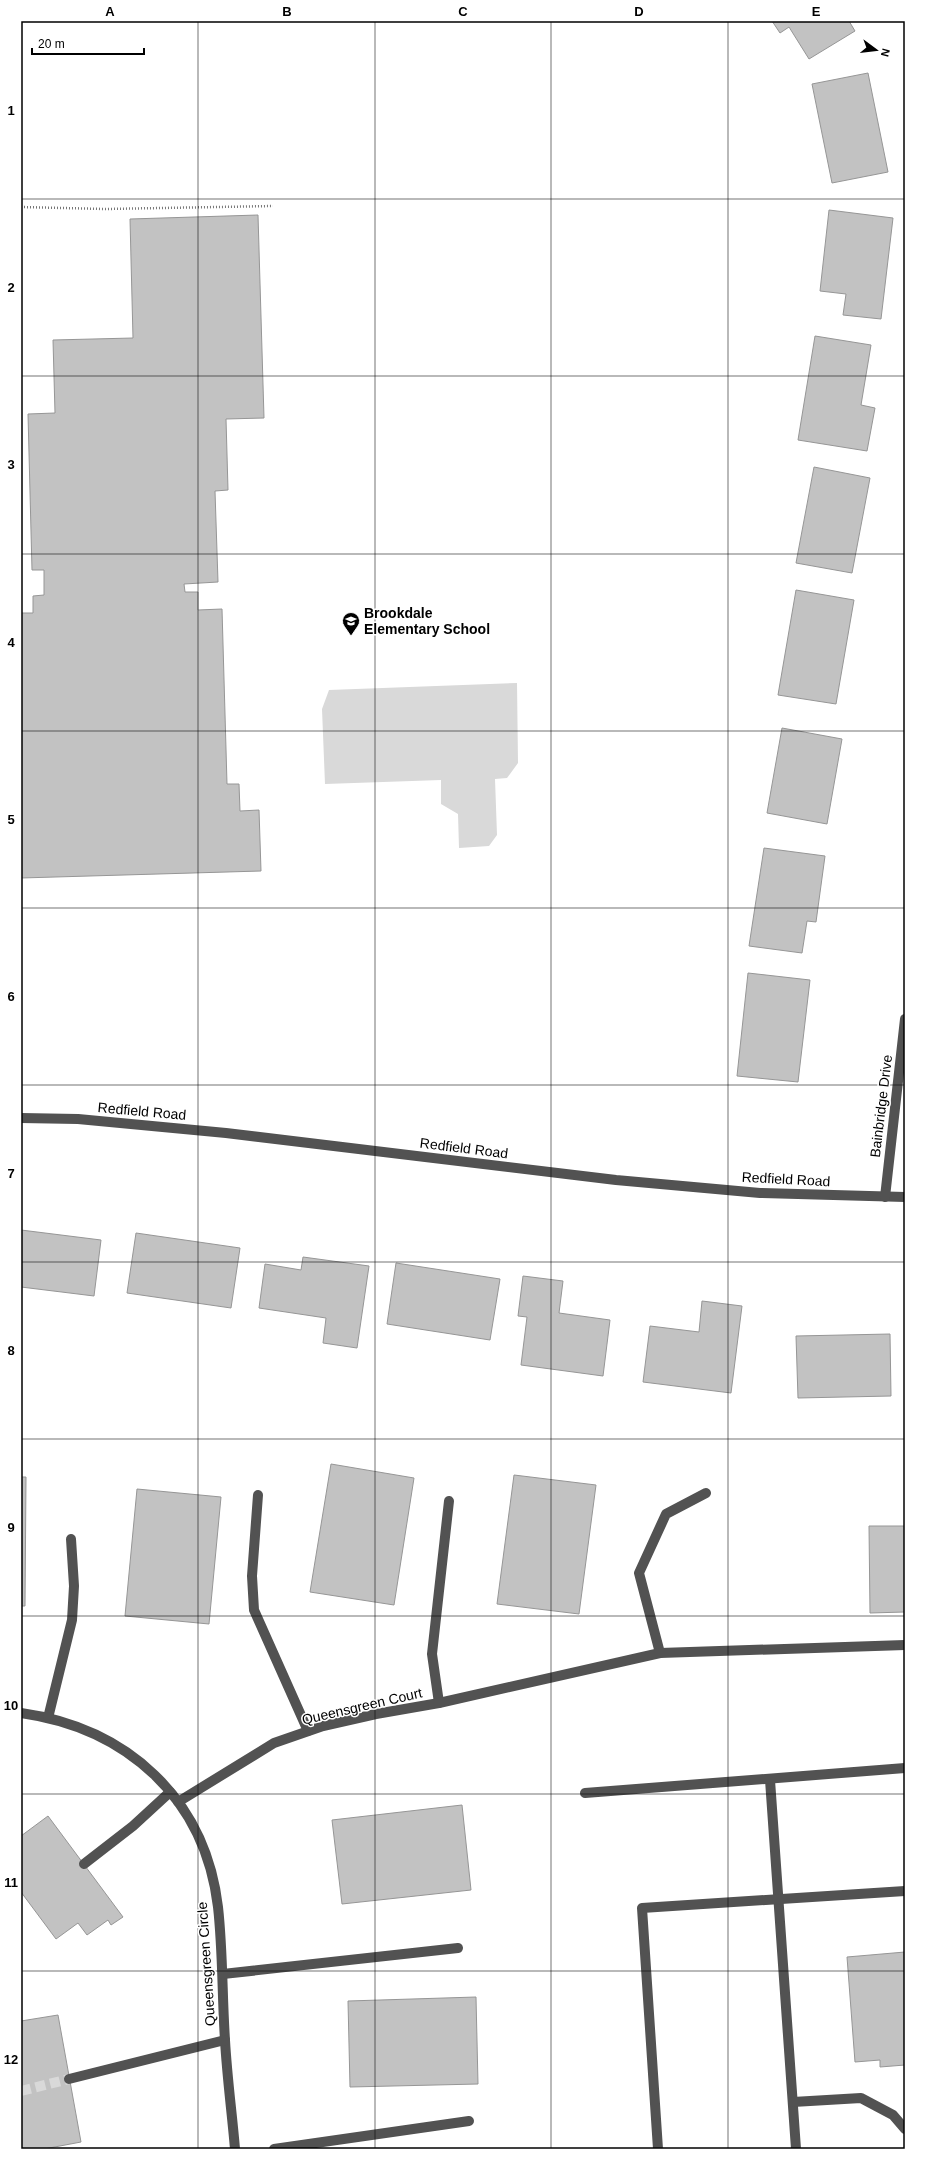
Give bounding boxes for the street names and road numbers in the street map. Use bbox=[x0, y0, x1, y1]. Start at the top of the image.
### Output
street label: Bainbridge Drive bbox=[867, 1053, 895, 1158]
street label: Redfield Road bbox=[97, 1099, 187, 1123]
street label: Redfield Road bbox=[419, 1135, 509, 1161]
street label: Redfield Road bbox=[741, 1169, 831, 1189]
street label: Queensgreen Court bbox=[300, 1684, 424, 1728]
street label: Queensgreen Circle bbox=[194, 1901, 218, 2027]

